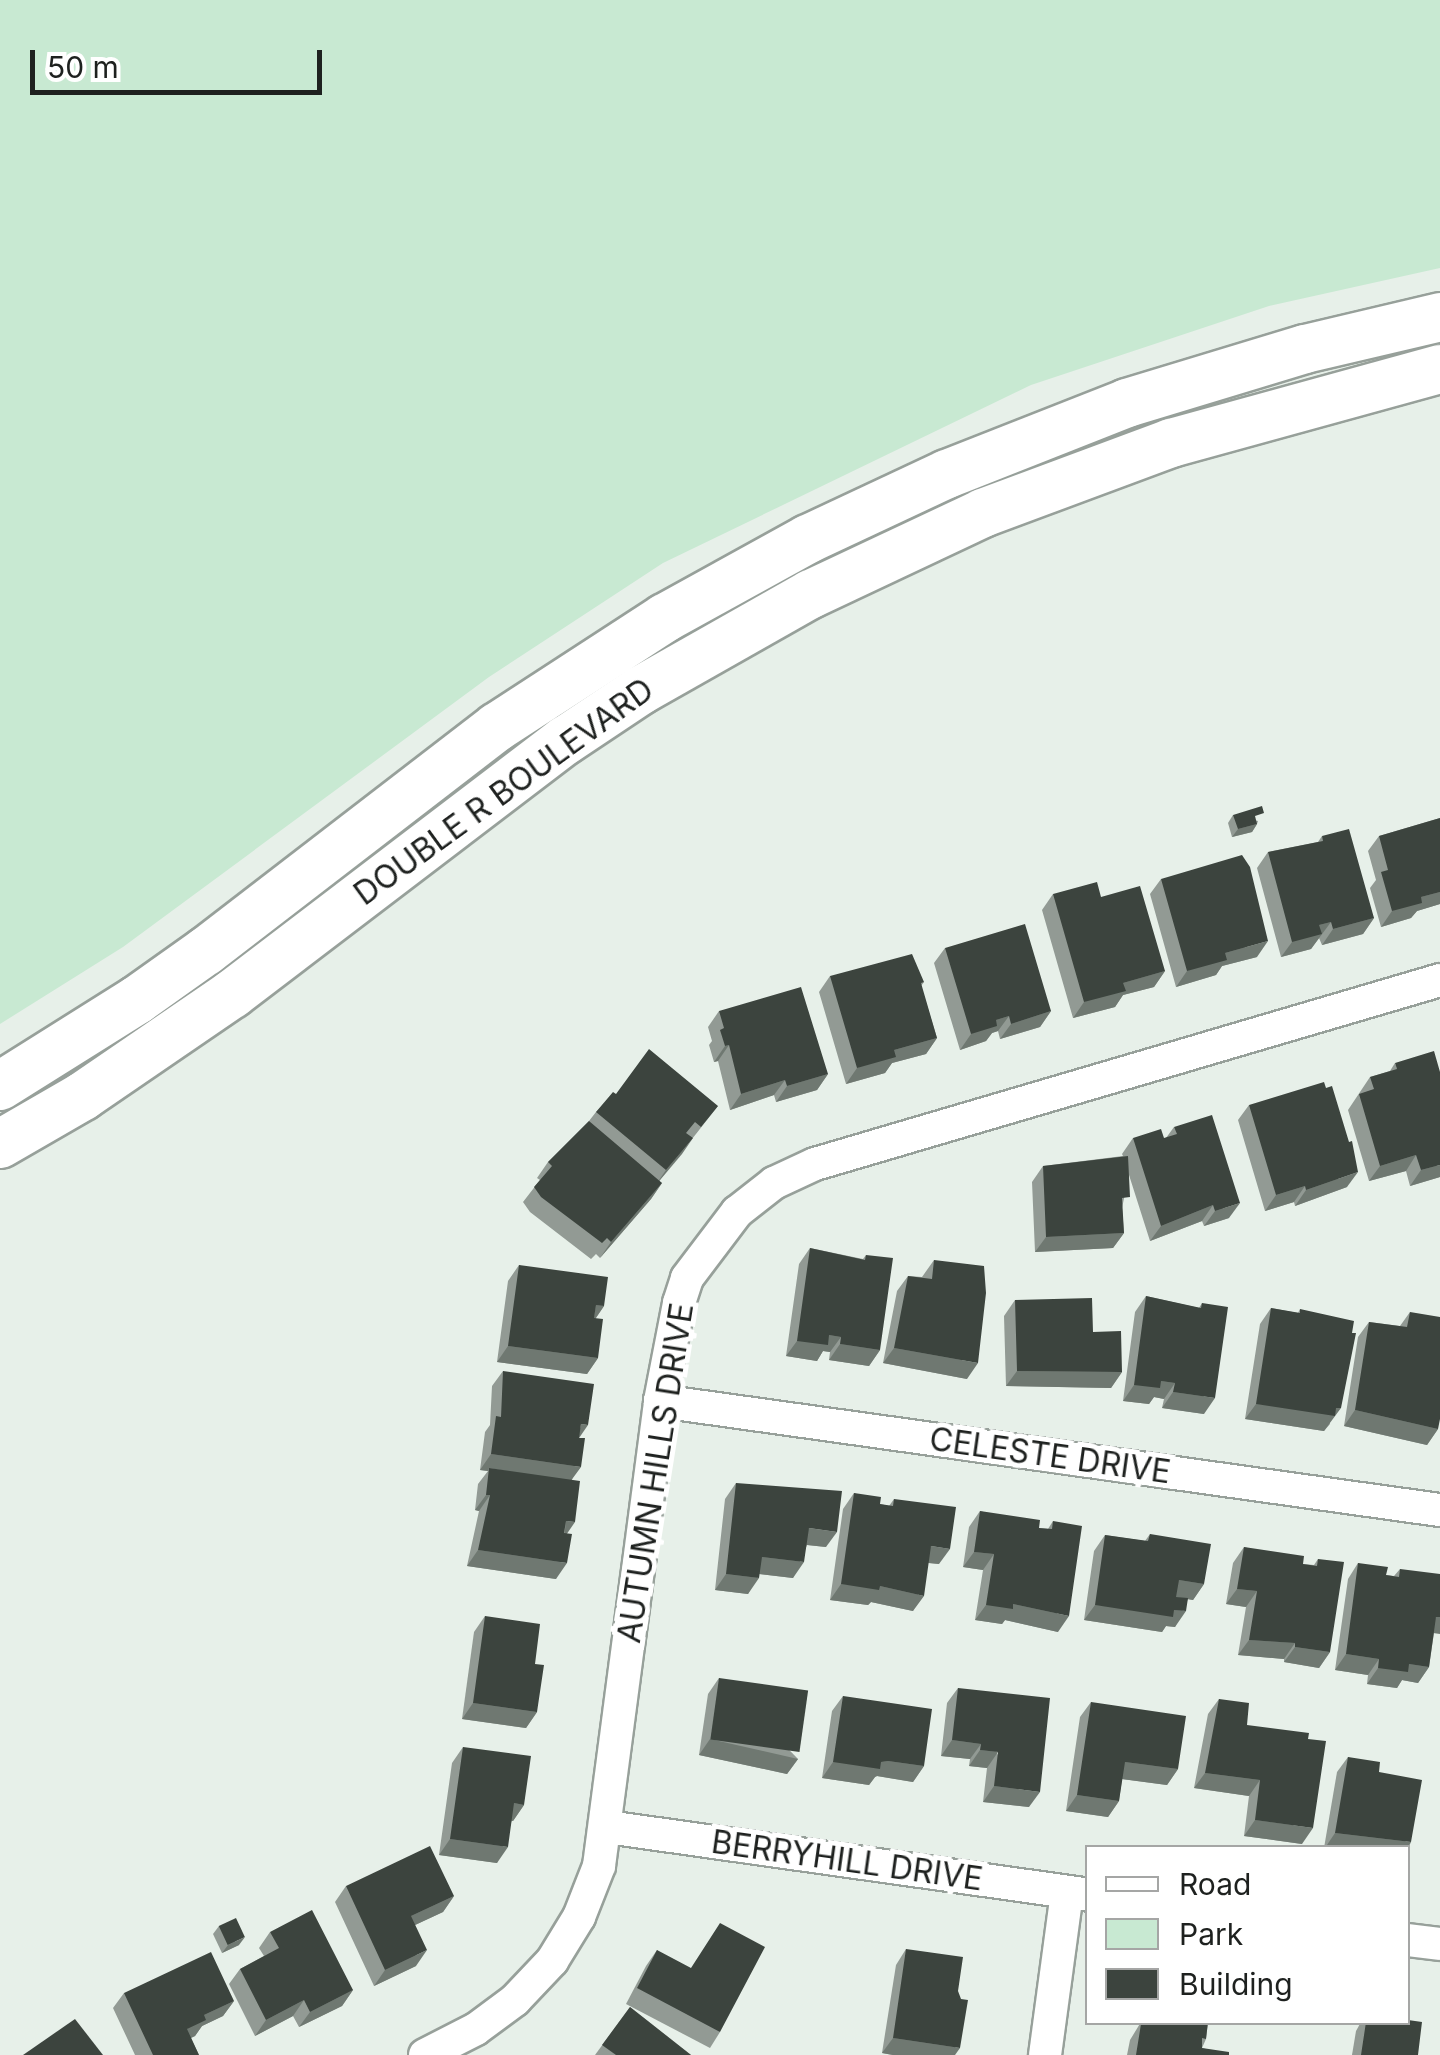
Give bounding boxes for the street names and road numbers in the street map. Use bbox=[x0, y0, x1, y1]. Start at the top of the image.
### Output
street label: DOUBLE R BOULEVARD bbox=[347, 671, 661, 913]
street label: AUTUMN HILLS DRIVE bbox=[610, 1300, 702, 1646]
street label: CELESTE DRIVE bbox=[927, 1420, 1173, 1492]
street label: BERRYHILL DRIVE bbox=[709, 1823, 985, 1899]

